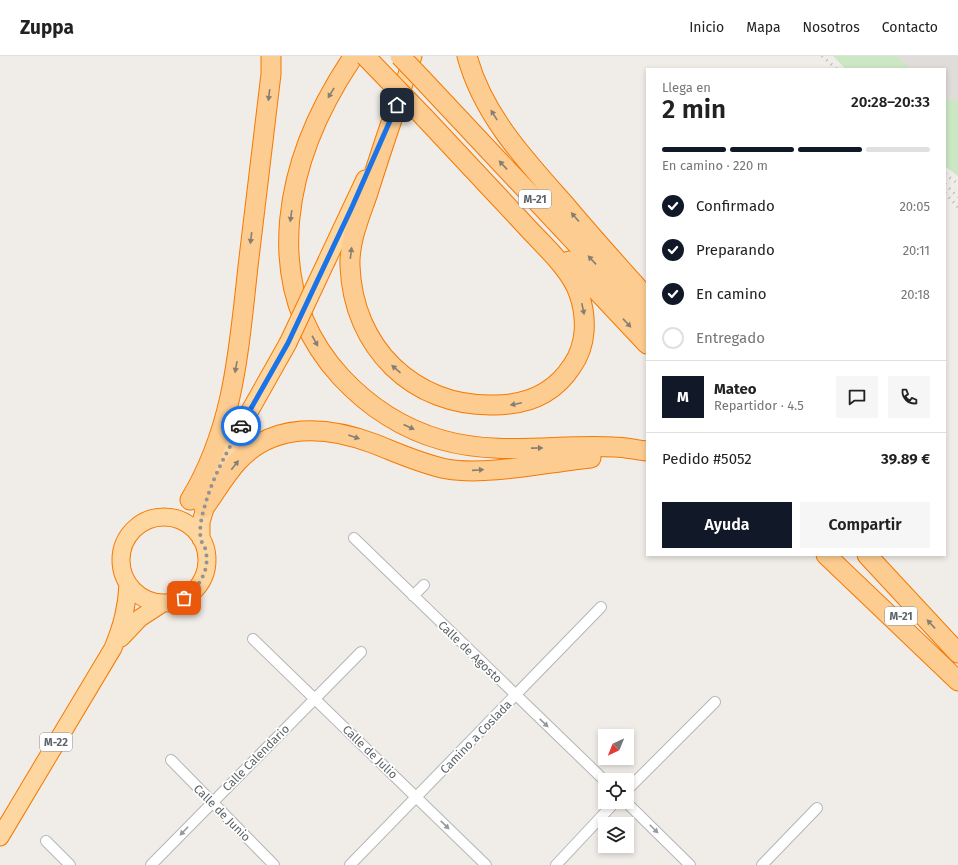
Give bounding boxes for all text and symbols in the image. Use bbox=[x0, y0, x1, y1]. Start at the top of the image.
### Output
text: Zuppa bbox=[20, 16, 74, 39]
text: Inicio bbox=[689, 19, 724, 36]
text: Mapa bbox=[746, 19, 781, 36]
text: Nosotros bbox=[803, 19, 860, 36]
text: Contacto bbox=[882, 19, 938, 36]
text: Llega en bbox=[662, 80, 711, 95]
one-way arrow bbox=[327, 87, 334, 99]
pin bbox=[380, 88, 414, 122]
one-way arrow bbox=[266, 89, 272, 101]
text: 20:28–20:33 bbox=[851, 93, 930, 111]
icon: home bbox=[386, 94, 408, 116]
text: 2 min bbox=[662, 94, 726, 125]
one-way arrow bbox=[490, 110, 498, 120]
text: En camino · 220 m bbox=[662, 158, 768, 173]
one-way arrow bbox=[498, 160, 508, 170]
road number: M-21 bbox=[519, 190, 551, 208]
icon: check bbox=[662, 195, 684, 217]
text: Confirmado bbox=[696, 197, 775, 215]
text: 20:05 bbox=[899, 199, 930, 214]
one-way arrow bbox=[288, 210, 294, 222]
one-way arrow bbox=[571, 212, 580, 221]
one-way arrow bbox=[248, 232, 254, 244]
icon: check bbox=[662, 239, 684, 261]
text: Preparando bbox=[696, 241, 775, 259]
text: 20:11 bbox=[903, 243, 930, 258]
one-way arrow bbox=[348, 247, 354, 259]
one-way arrow bbox=[587, 255, 596, 265]
icon: check bbox=[662, 283, 684, 305]
text: En camino bbox=[696, 285, 766, 303]
text: 20:18 bbox=[901, 287, 930, 302]
one-way arrow bbox=[580, 302, 586, 315]
one-way arrow bbox=[623, 318, 632, 329]
text: Entregado bbox=[696, 329, 765, 347]
one-way arrow bbox=[311, 335, 318, 347]
one-way arrow bbox=[233, 361, 239, 373]
one-way arrow bbox=[391, 365, 401, 374]
button: chat bbox=[836, 376, 878, 418]
button: phone bbox=[888, 376, 930, 418]
text: Mateo bbox=[714, 380, 757, 398]
text: M bbox=[677, 388, 689, 406]
text: Repartidor · 4.5 bbox=[714, 398, 804, 413]
one-way arrow bbox=[510, 401, 523, 407]
courier bbox=[221, 406, 261, 446]
icon: car bbox=[230, 415, 252, 437]
one-way arrow bbox=[403, 424, 415, 430]
one-way arrow bbox=[348, 434, 360, 440]
one-way arrow bbox=[531, 445, 544, 451]
text: Pedido #5052 bbox=[662, 450, 752, 468]
text: 39.89 € bbox=[881, 450, 930, 468]
one-way arrow bbox=[231, 460, 240, 471]
one-way arrow bbox=[472, 466, 484, 473]
button: Ayuda bbox=[662, 502, 792, 548]
button: Compartir bbox=[800, 502, 930, 548]
pin bbox=[167, 581, 201, 615]
icon: bag bbox=[173, 587, 195, 609]
road number: M-21 bbox=[885, 607, 917, 625]
street label: Calle de Agosto bbox=[435, 618, 505, 686]
one-way arrow bbox=[927, 619, 936, 629]
street label: Camino a Coslada bbox=[437, 697, 515, 777]
one-way arrow bbox=[539, 718, 549, 728]
street label: Calle Calendario bbox=[220, 722, 292, 794]
street label: Calle de Julio bbox=[340, 722, 400, 782]
north arrow bbox=[598, 729, 634, 765]
map controls bbox=[598, 729, 634, 853]
road number: M-22 bbox=[40, 733, 72, 751]
button: locate bbox=[598, 773, 634, 809]
street label: Calle de Junio bbox=[191, 782, 253, 844]
button: layers bbox=[598, 817, 634, 853]
one-way arrow bbox=[440, 820, 450, 830]
one-way arrow bbox=[649, 825, 659, 834]
one-way arrow bbox=[180, 826, 189, 835]

